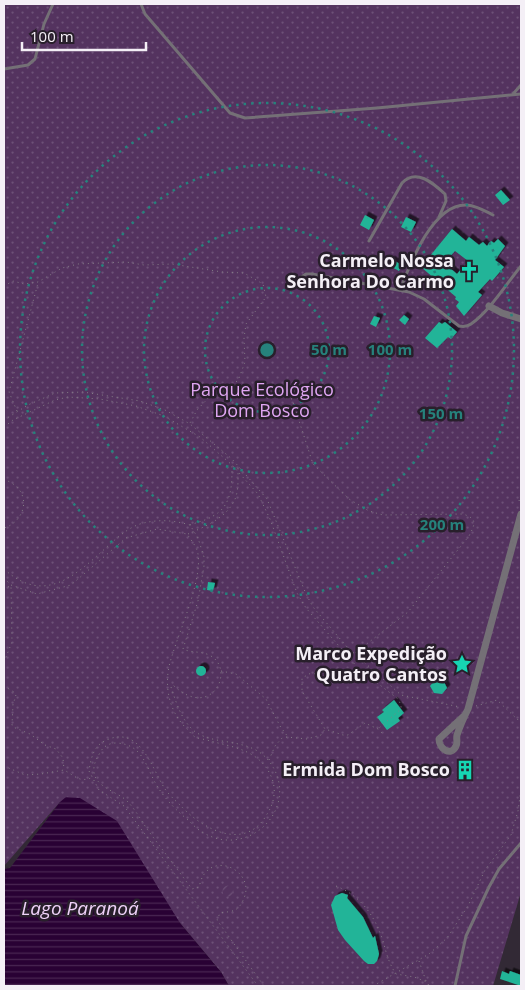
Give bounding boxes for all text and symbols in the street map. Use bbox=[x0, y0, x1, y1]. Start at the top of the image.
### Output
scale bar bbox=[22, 20, 146, 52]
text: 100 m bbox=[30, 26, 74, 46]
place label: Carmelo Nossa Senhora Do Carmo bbox=[286, 248, 454, 293]
church icon: Carmelo Nossa Senhora Do Carmo bbox=[458, 260, 480, 282]
text: 50 m bbox=[311, 339, 347, 359]
text: 100 m bbox=[368, 339, 412, 359]
centre of rings bbox=[258, 341, 276, 359]
park label: Parque Ecológico Dom Bosco bbox=[190, 377, 334, 422]
text: 150 m bbox=[419, 403, 463, 423]
text: 200 m bbox=[420, 514, 464, 534]
place label: Marco Expedição Quatro Cantos bbox=[295, 641, 447, 686]
place icon: Marco Expedição Quatro Cantos bbox=[451, 653, 473, 675]
place label: Ermida Dom Bosco bbox=[282, 757, 450, 781]
building icon: Ermida Dom Bosco bbox=[454, 759, 476, 781]
water label: Lago Paranoá bbox=[21, 895, 139, 921]

